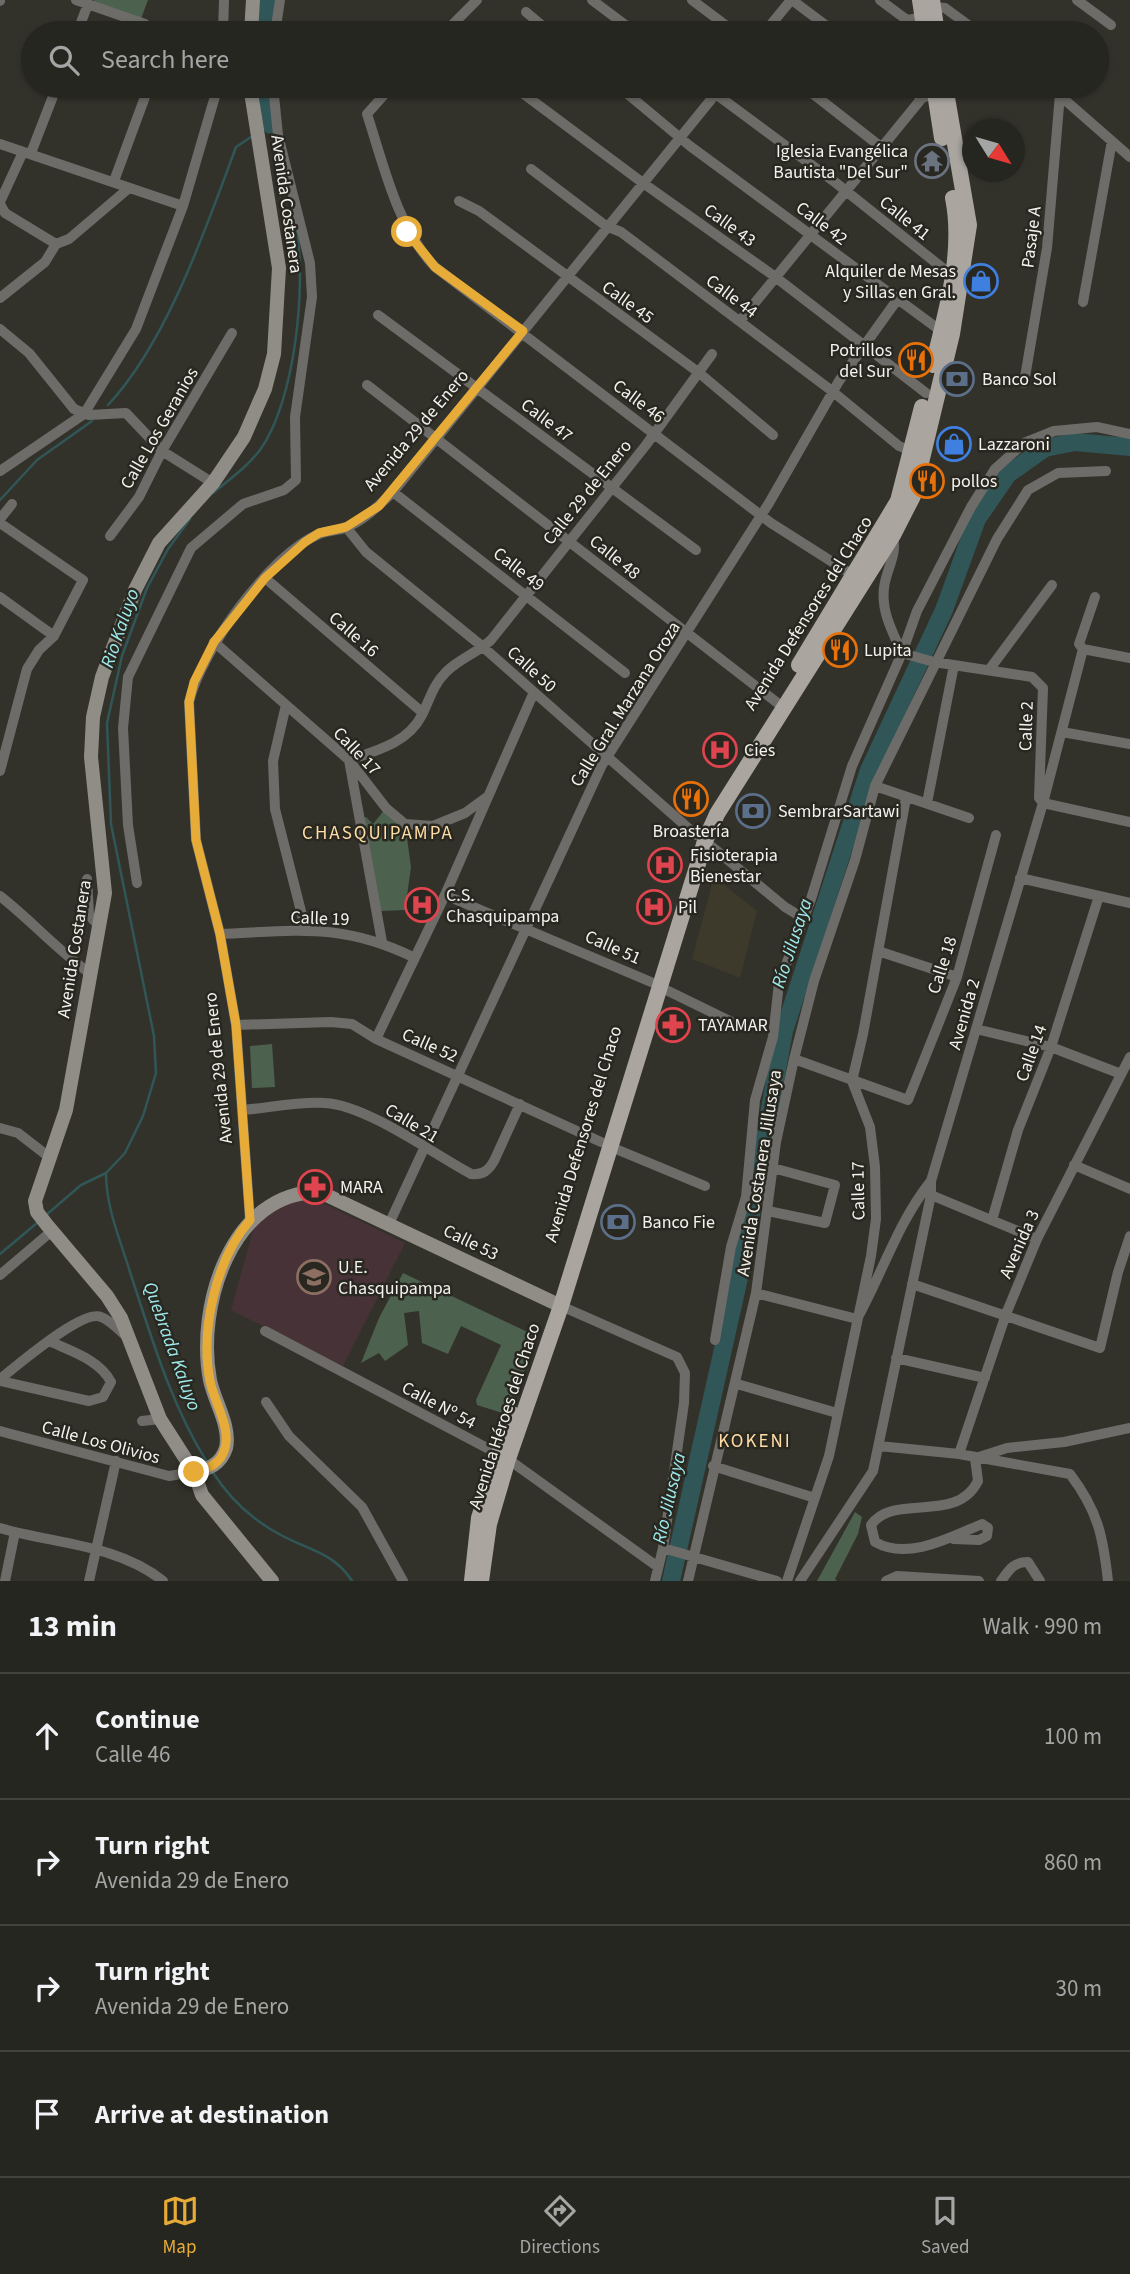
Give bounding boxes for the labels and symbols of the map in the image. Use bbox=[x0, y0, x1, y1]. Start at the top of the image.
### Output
north arrow bbox=[962, 119, 1025, 182]
street label: Avenida Costanera bbox=[264, 133, 309, 275]
place label: Iglesia Evangélica Bautista "Del Sur" bbox=[773, 139, 908, 185]
temple icon: Iglesia Evangélica Bautista "Del Sur" bbox=[913, 142, 951, 180]
street label: Calle 41 bbox=[874, 190, 935, 247]
street label: Calle 42 bbox=[791, 196, 853, 251]
street label: Calle 43 bbox=[699, 198, 761, 253]
street label: Pasaje A bbox=[1015, 205, 1048, 269]
route start bbox=[391, 216, 422, 247]
place label: Alquiler de Mesas y Sillas en Gral. bbox=[825, 259, 956, 305]
shop icon: Alquiler de Mesas y Sillas en Gral. bbox=[962, 262, 1000, 300]
street label: Calle 44 bbox=[701, 269, 763, 324]
street label: Calle 45 bbox=[597, 275, 659, 330]
place label: Potrillos del Sur bbox=[830, 338, 893, 384]
restaurant icon: Potrillos del Sur bbox=[897, 341, 935, 379]
bank icon: Banco Sol bbox=[938, 360, 976, 398]
street label: Calle Los Geranios bbox=[114, 363, 204, 494]
street label: Avenida 29 de Enero bbox=[358, 364, 475, 497]
place label: Banco Sol bbox=[982, 367, 1057, 392]
street label: Calle 46 bbox=[608, 374, 670, 429]
street label: Calle 47 bbox=[516, 393, 578, 448]
shop icon: Lazzaroni bbox=[935, 425, 973, 463]
place label: Lazzaroni bbox=[978, 432, 1050, 457]
street label: Calle 29 de Enero bbox=[537, 434, 638, 550]
restaurant icon: pollos bbox=[908, 462, 946, 500]
place label: pollos bbox=[951, 469, 997, 494]
street label: Avenida Defensores del Chaco bbox=[738, 511, 879, 715]
street label: Calle 48 bbox=[584, 529, 645, 586]
street label: Calle 49 bbox=[488, 541, 550, 597]
water label: Rio Kaluyo bbox=[94, 585, 147, 672]
street label: Calle 16 bbox=[323, 606, 384, 663]
street label: Calle Gral. Marzana Oroza bbox=[564, 617, 687, 792]
restaurant icon: Lupita bbox=[821, 631, 859, 669]
place label: Lupita bbox=[864, 638, 912, 663]
street label: Calle 50 bbox=[501, 640, 562, 698]
street label: Calle 2 bbox=[1013, 701, 1040, 751]
street label: Calle 17 bbox=[327, 721, 386, 781]
hospital icon: Cies bbox=[701, 731, 739, 769]
place label: Cies bbox=[744, 738, 775, 763]
restaurant icon: Broastería bbox=[672, 780, 710, 818]
bank icon: SembrarSartawi bbox=[734, 792, 772, 830]
place label: SembrarSartawi bbox=[778, 799, 900, 824]
place label: Broastería bbox=[653, 819, 729, 844]
district label: CHASQUIPAMPA bbox=[302, 820, 454, 847]
place label: Fisioterapia Bienestar bbox=[690, 843, 778, 889]
hospital icon: Fisioterapia Bienestar bbox=[646, 846, 684, 884]
street label: Avenida Costanera bbox=[51, 878, 98, 1020]
place label: C.S. Chasquipampa bbox=[446, 883, 559, 929]
hospital icon: C.S. Chasquipampa bbox=[403, 886, 441, 924]
hospital icon: Pil bbox=[635, 888, 673, 926]
place label: Pil bbox=[678, 895, 697, 920]
water label: Río Jilusaya bbox=[765, 895, 820, 992]
street label: Calle 19 bbox=[290, 905, 350, 932]
street label: Calle 51 bbox=[581, 924, 645, 971]
street label: Calle 18 bbox=[921, 933, 963, 997]
street label: Avenida 2 bbox=[942, 976, 987, 1053]
street label: Avenida 29 de Enero bbox=[198, 991, 239, 1145]
pharmacy icon: TAYAMAR bbox=[654, 1006, 692, 1044]
place label: TAYAMAR bbox=[698, 1013, 768, 1038]
street label: Calle 14 bbox=[1010, 1021, 1053, 1085]
street label: Calle 52 bbox=[398, 1022, 462, 1069]
street label: Avenida Defensores del Chaco bbox=[539, 1023, 628, 1245]
street label: Avenida Costanera Jillusaya bbox=[731, 1068, 788, 1278]
street label: Calle 21 bbox=[380, 1098, 443, 1149]
street label: Calle 17 bbox=[845, 1161, 872, 1221]
pharmacy icon: MARA bbox=[296, 1168, 334, 1206]
place label: MARA bbox=[340, 1175, 383, 1200]
bank icon: Banco Fie bbox=[599, 1203, 637, 1241]
street label: Avenida 3 bbox=[993, 1206, 1046, 1283]
place label: Banco Fie bbox=[642, 1210, 715, 1235]
street label: Calle 53 bbox=[439, 1218, 503, 1267]
place label: U.E. Chasquipampa bbox=[338, 1255, 451, 1301]
school or university icon: U.E. Chasquipampa bbox=[295, 1258, 333, 1296]
water label: Quebrada Kaluyo bbox=[136, 1278, 207, 1415]
street label: Avenida Héroes del Chaco bbox=[463, 1320, 546, 1512]
street label: Calle Nº 54 bbox=[397, 1375, 480, 1435]
street label: Calle Los Olivios bbox=[39, 1415, 163, 1470]
district label: KOKENI bbox=[718, 1428, 792, 1455]
water label: Río Jilusaya bbox=[646, 1450, 693, 1547]
route end bbox=[178, 1456, 209, 1487]

